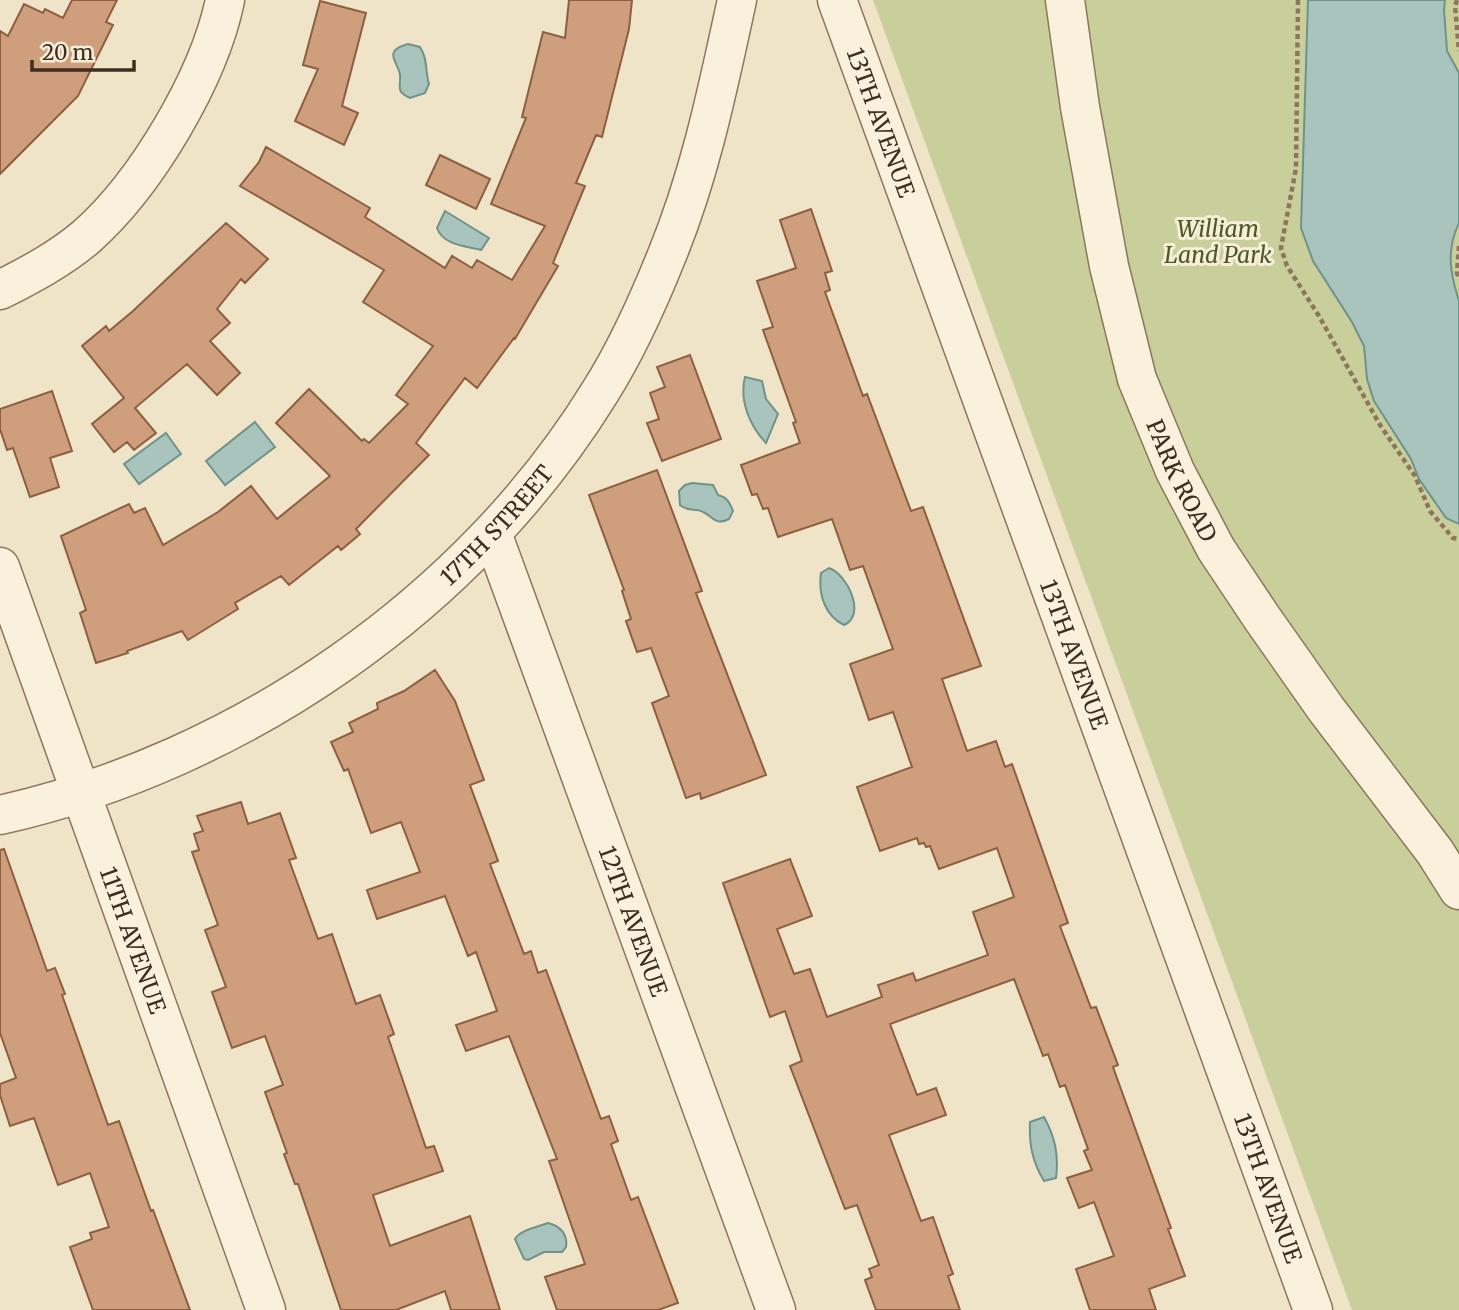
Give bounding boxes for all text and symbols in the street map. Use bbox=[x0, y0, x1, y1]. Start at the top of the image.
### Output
scale bar bbox=[32, 28, 133, 72]
text: 20 m bbox=[42, 39, 94, 66]
street label: 13TH AVENUE bbox=[841, 43, 922, 201]
park label: William Land Park bbox=[1164, 214, 1272, 269]
street label: PARK ROAD bbox=[1141, 415, 1224, 546]
street label: 17TH STREET bbox=[434, 459, 559, 591]
street label: 13TH AVENUE bbox=[1034, 575, 1115, 733]
street label: 12TH AVENUE bbox=[593, 842, 675, 1000]
street label: 11TH AVENUE bbox=[94, 863, 173, 1017]
street label: 13TH AVENUE bbox=[1228, 1109, 1309, 1267]

